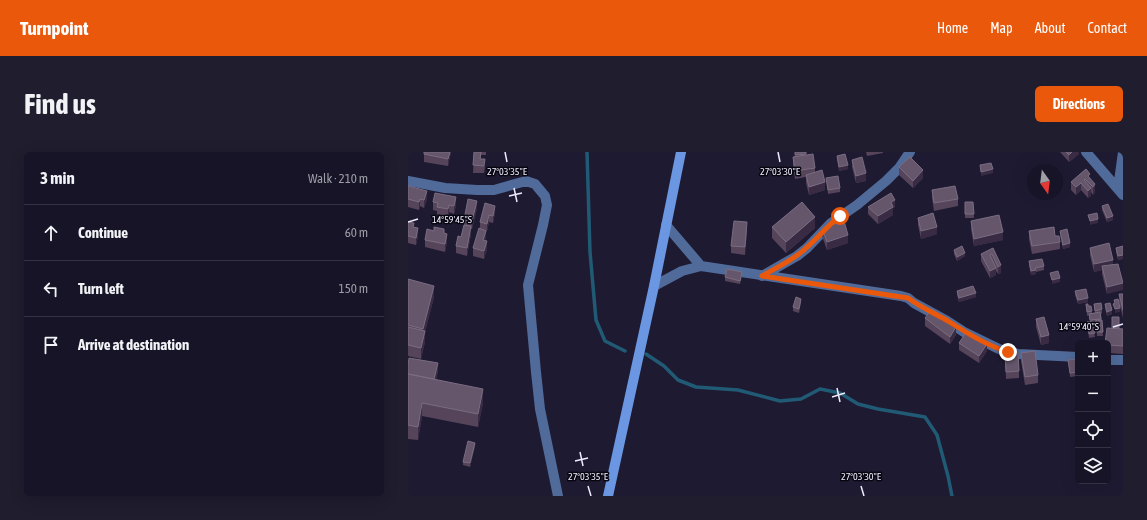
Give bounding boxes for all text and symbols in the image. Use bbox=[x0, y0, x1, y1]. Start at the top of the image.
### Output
text: Turnpoint bbox=[20, 17, 88, 39]
text: Home bbox=[937, 20, 968, 36]
text: Map bbox=[990, 20, 1013, 36]
text: About bbox=[1035, 20, 1066, 36]
text: Contact bbox=[1088, 20, 1127, 36]
button: Directions bbox=[1035, 86, 1123, 122]
text: Find us bbox=[24, 88, 96, 120]
north arrow bbox=[1027, 164, 1063, 200]
text: 27°03'35"E bbox=[487, 166, 528, 177]
text: 27°03'30"E bbox=[760, 166, 801, 177]
text: 3 min bbox=[40, 168, 75, 188]
text: Walk · 210 m bbox=[308, 171, 368, 186]
route start bbox=[831, 207, 849, 225]
text: 14°59'45"S bbox=[432, 214, 472, 225]
icon: ahead bbox=[40, 222, 62, 244]
text: Continue bbox=[78, 224, 128, 241]
text: 60 m bbox=[345, 225, 368, 240]
icon: left bbox=[40, 278, 62, 300]
text: Turn left bbox=[78, 280, 124, 297]
text: 150 m bbox=[339, 281, 368, 296]
text: 14°59'40"S bbox=[1059, 321, 1099, 332]
icon: arrive bbox=[40, 334, 62, 356]
text: Arrive at destination bbox=[78, 336, 189, 353]
map controls bbox=[1075, 340, 1111, 484]
button: + bbox=[1075, 340, 1111, 376]
route end bbox=[999, 343, 1017, 361]
button: − bbox=[1075, 376, 1111, 412]
button: locate bbox=[1075, 412, 1111, 448]
button: layers bbox=[1075, 448, 1111, 484]
text: 27°03'35"E bbox=[568, 471, 609, 482]
text: 27°03'30"E bbox=[841, 471, 882, 482]

